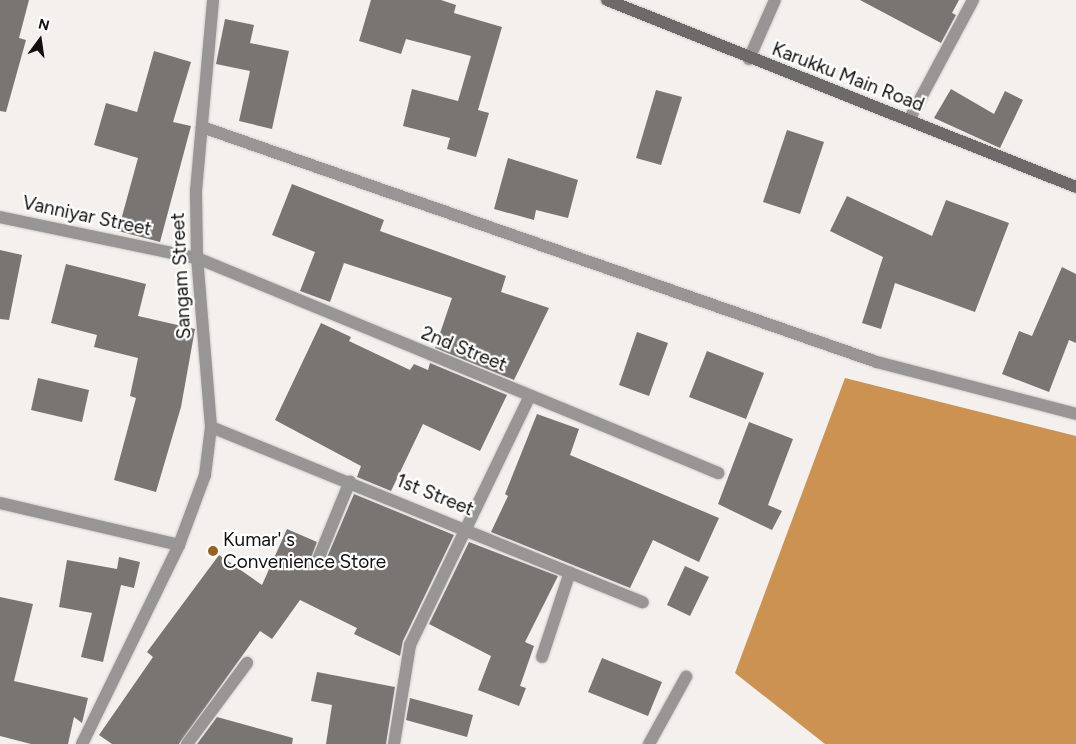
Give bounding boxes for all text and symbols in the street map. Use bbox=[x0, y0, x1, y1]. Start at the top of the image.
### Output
north arrow bbox=[15, 15, 65, 65]
text: N bbox=[36, 15, 51, 35]
street label: Karukku Main Road bbox=[769, 37, 927, 117]
street label: Vanniyar Street bbox=[20, 191, 154, 241]
street label: Sangam Street bbox=[166, 212, 196, 340]
street label: 2nd Street bbox=[418, 322, 510, 376]
street label: 1st Street bbox=[393, 469, 477, 521]
place label: Kumar' s Convenience Store bbox=[223, 529, 386, 573]
marker: Kumar' s Convenience Store bbox=[207, 545, 219, 557]

